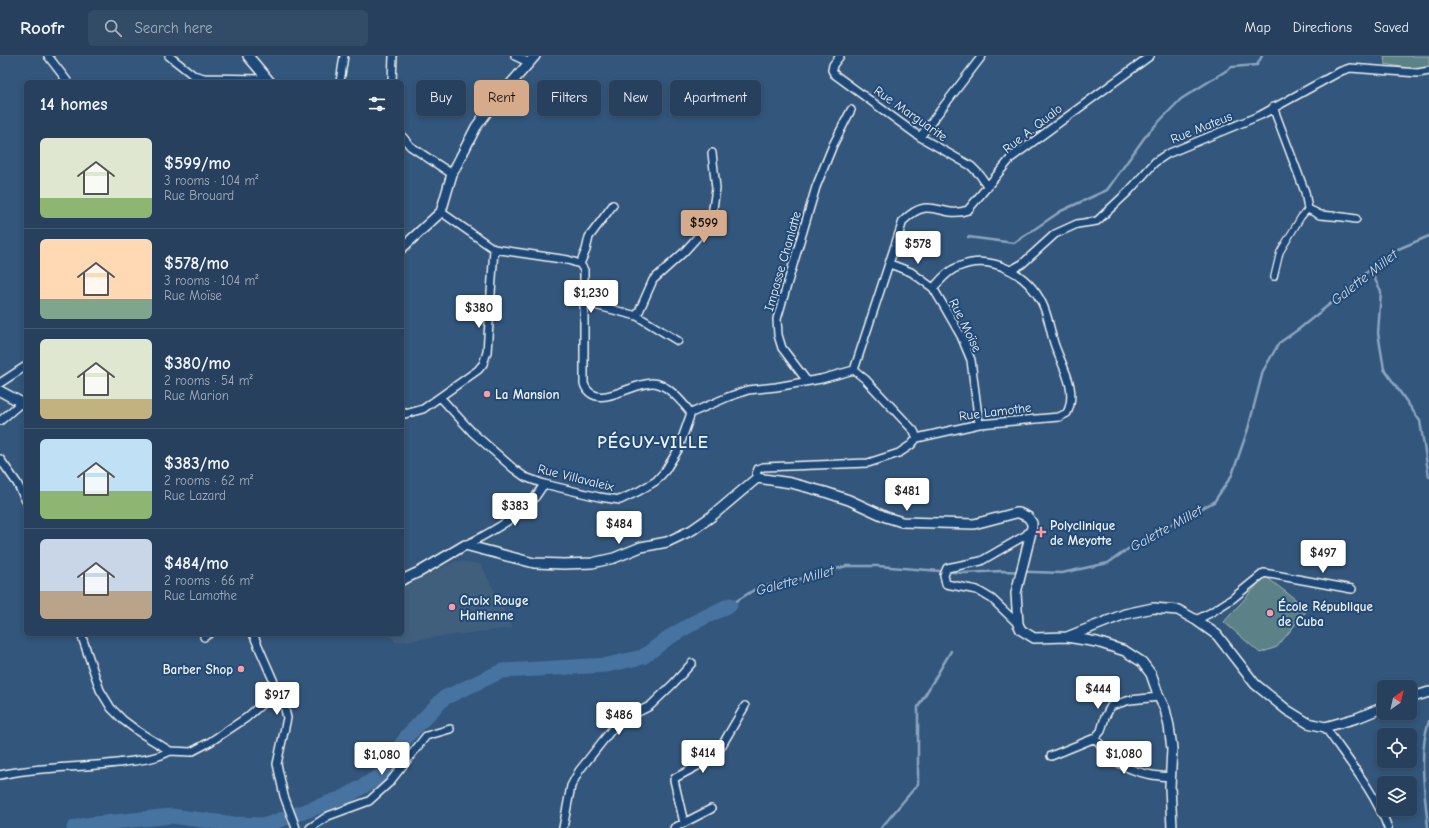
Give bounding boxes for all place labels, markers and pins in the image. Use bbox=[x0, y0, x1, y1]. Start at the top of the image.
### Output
pin: $599 bbox=[680, 210, 728, 244]
pin: $578 bbox=[894, 231, 942, 265]
pin: $1,230 bbox=[558, 280, 624, 314]
pin: $380 bbox=[455, 295, 503, 329]
place label: La Mansion bbox=[495, 387, 560, 402]
marker: La Mansion bbox=[482, 389, 492, 399]
pin: $481 bbox=[883, 478, 931, 512]
pin: $383 bbox=[491, 493, 539, 527]
pin: $484 bbox=[595, 511, 643, 545]
place label: Polyclinique de Meyotte bbox=[1050, 518, 1116, 548]
marker: Polyclinique de Meyotte bbox=[1035, 526, 1047, 538]
pin: $497 bbox=[1299, 540, 1347, 574]
place label: Croix Rouge Haitienne bbox=[460, 593, 529, 623]
place label: École République de Cuba bbox=[1278, 598, 1374, 629]
marker: Croix Rouge Haitienne bbox=[447, 602, 457, 612]
marker: École République de Cuba bbox=[1265, 608, 1275, 618]
place label: Barber Shop bbox=[163, 662, 233, 677]
marker: Barber Shop bbox=[236, 664, 246, 674]
pin: $444 bbox=[1074, 676, 1122, 710]
pin: $917 bbox=[253, 682, 301, 716]
pin: $486 bbox=[595, 702, 643, 736]
pin: $414 bbox=[679, 740, 727, 774]
pin: $1,080 bbox=[1091, 741, 1157, 775]
pin: $1,080 bbox=[349, 742, 415, 776]

